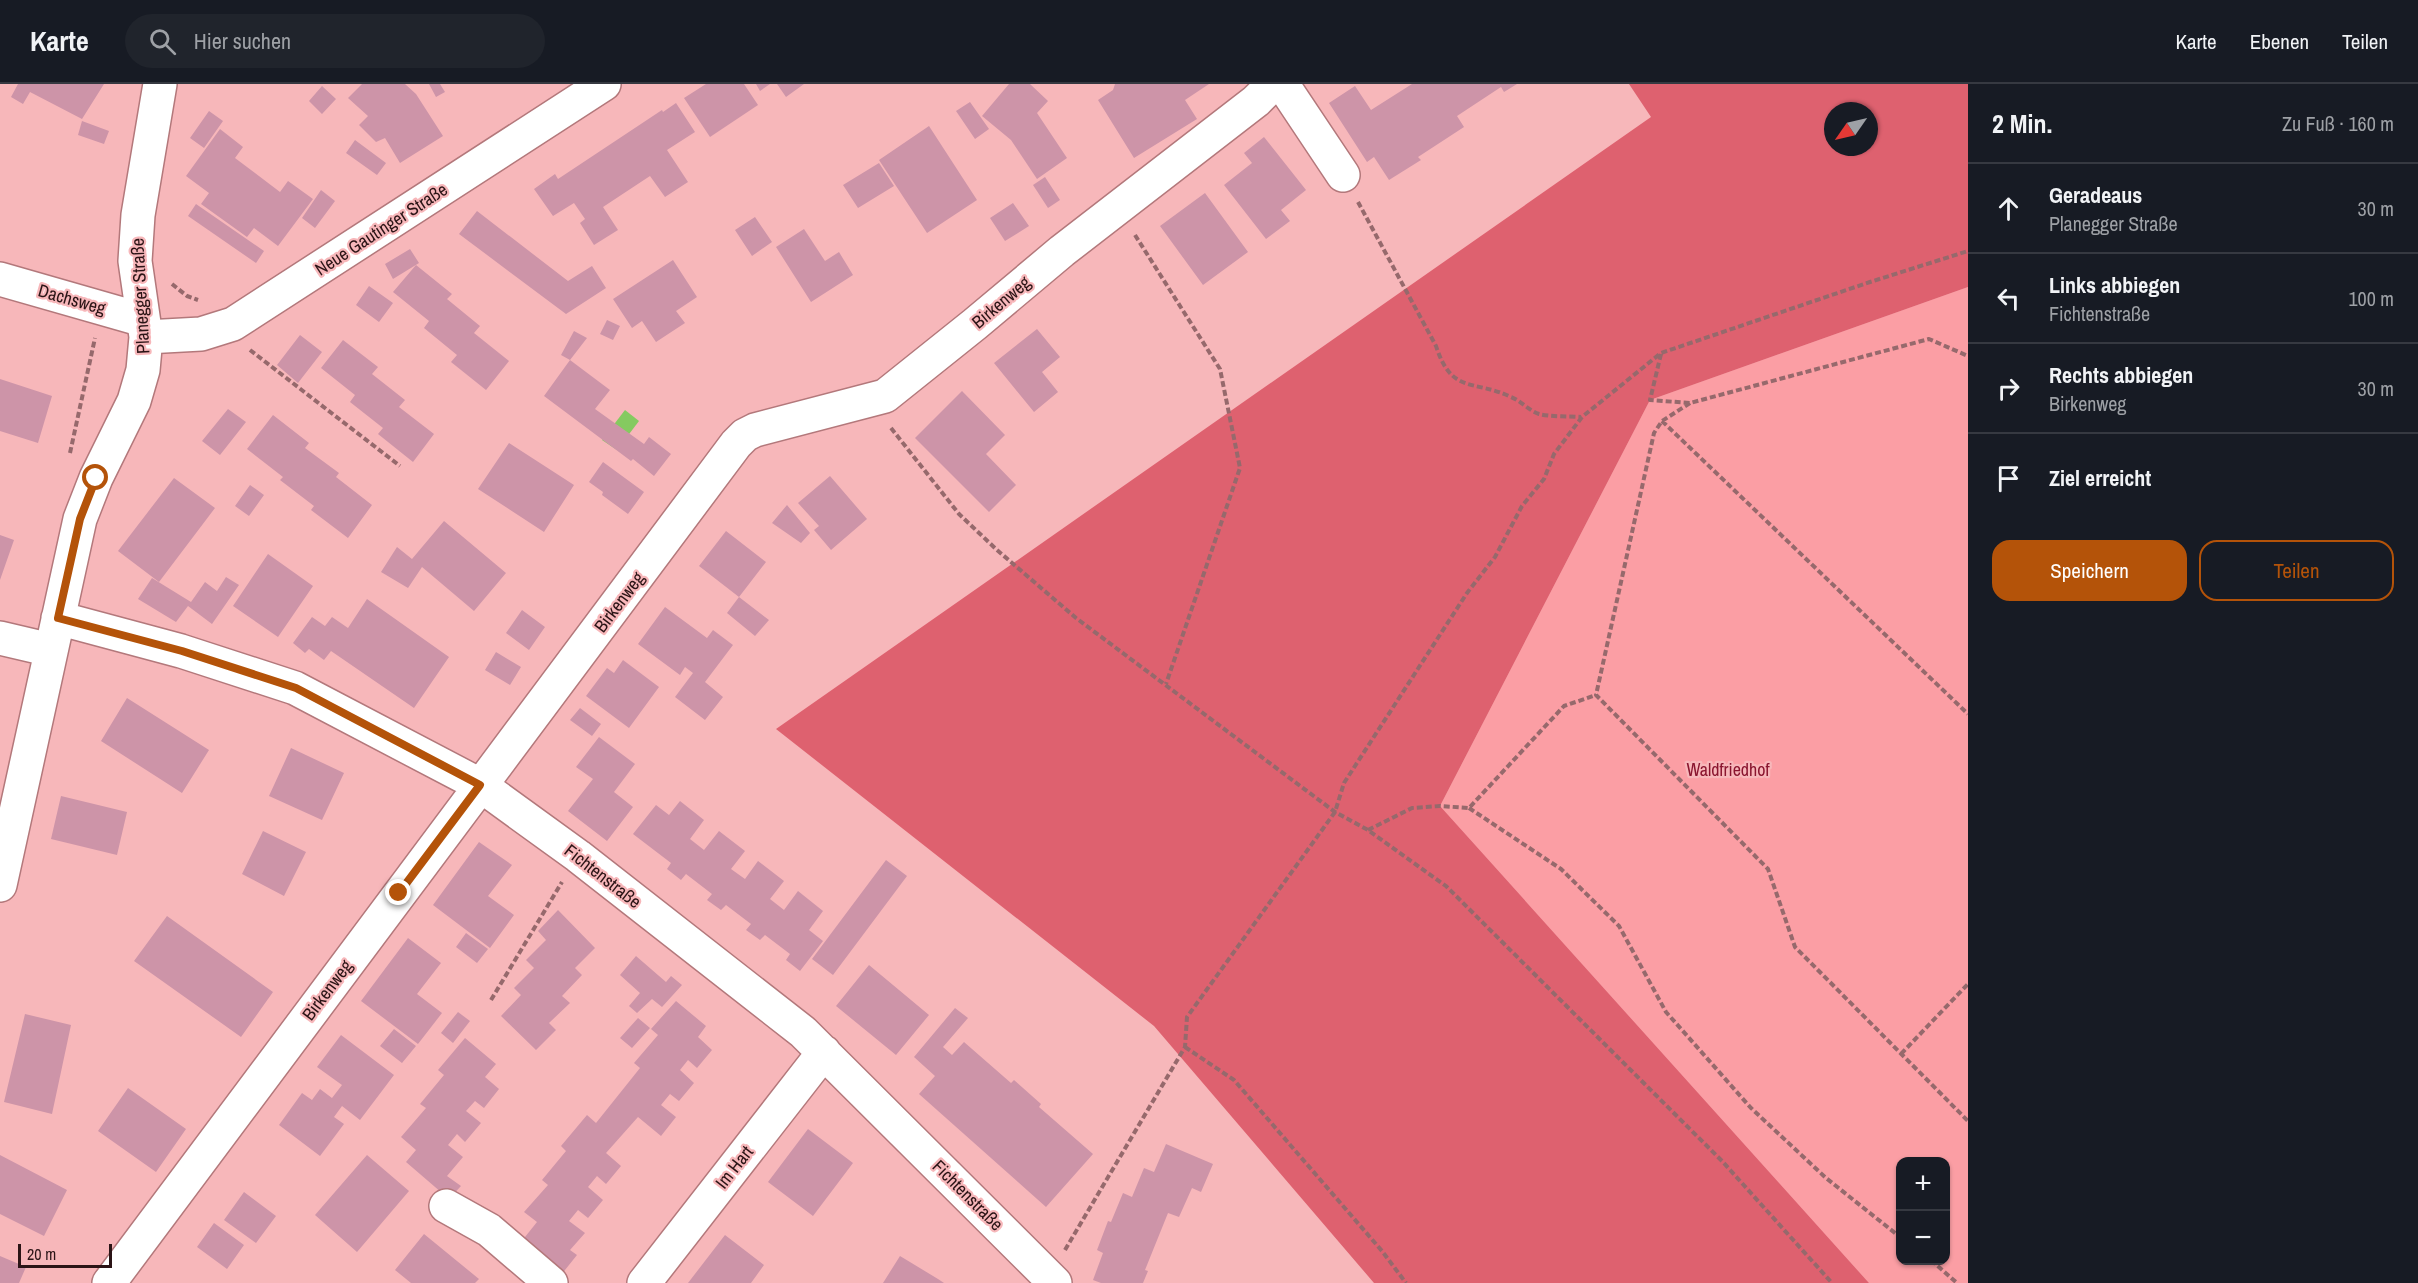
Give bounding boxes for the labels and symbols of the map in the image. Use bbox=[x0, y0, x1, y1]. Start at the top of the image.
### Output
north arrow bbox=[1824, 102, 1878, 156]
street label: Neue Gautinger Straße bbox=[310, 177, 452, 281]
street label: Planegger Straße bbox=[124, 238, 156, 354]
street label: Birkenweg bbox=[966, 270, 1036, 334]
street label: Dachsweg bbox=[35, 277, 109, 321]
route start bbox=[82, 464, 108, 490]
street label: Birkenweg bbox=[588, 566, 650, 637]
park label: Waldfriedhof bbox=[1686, 757, 1770, 782]
street label: Fichtenstraße bbox=[559, 838, 647, 914]
route end bbox=[385, 879, 411, 905]
street label: Birkenweg bbox=[296, 954, 358, 1025]
street label: Im Hart bbox=[709, 1140, 759, 1194]
street label: Fichtenstraße bbox=[927, 1154, 1009, 1236]
scale bar bbox=[18, 1241, 112, 1268]

